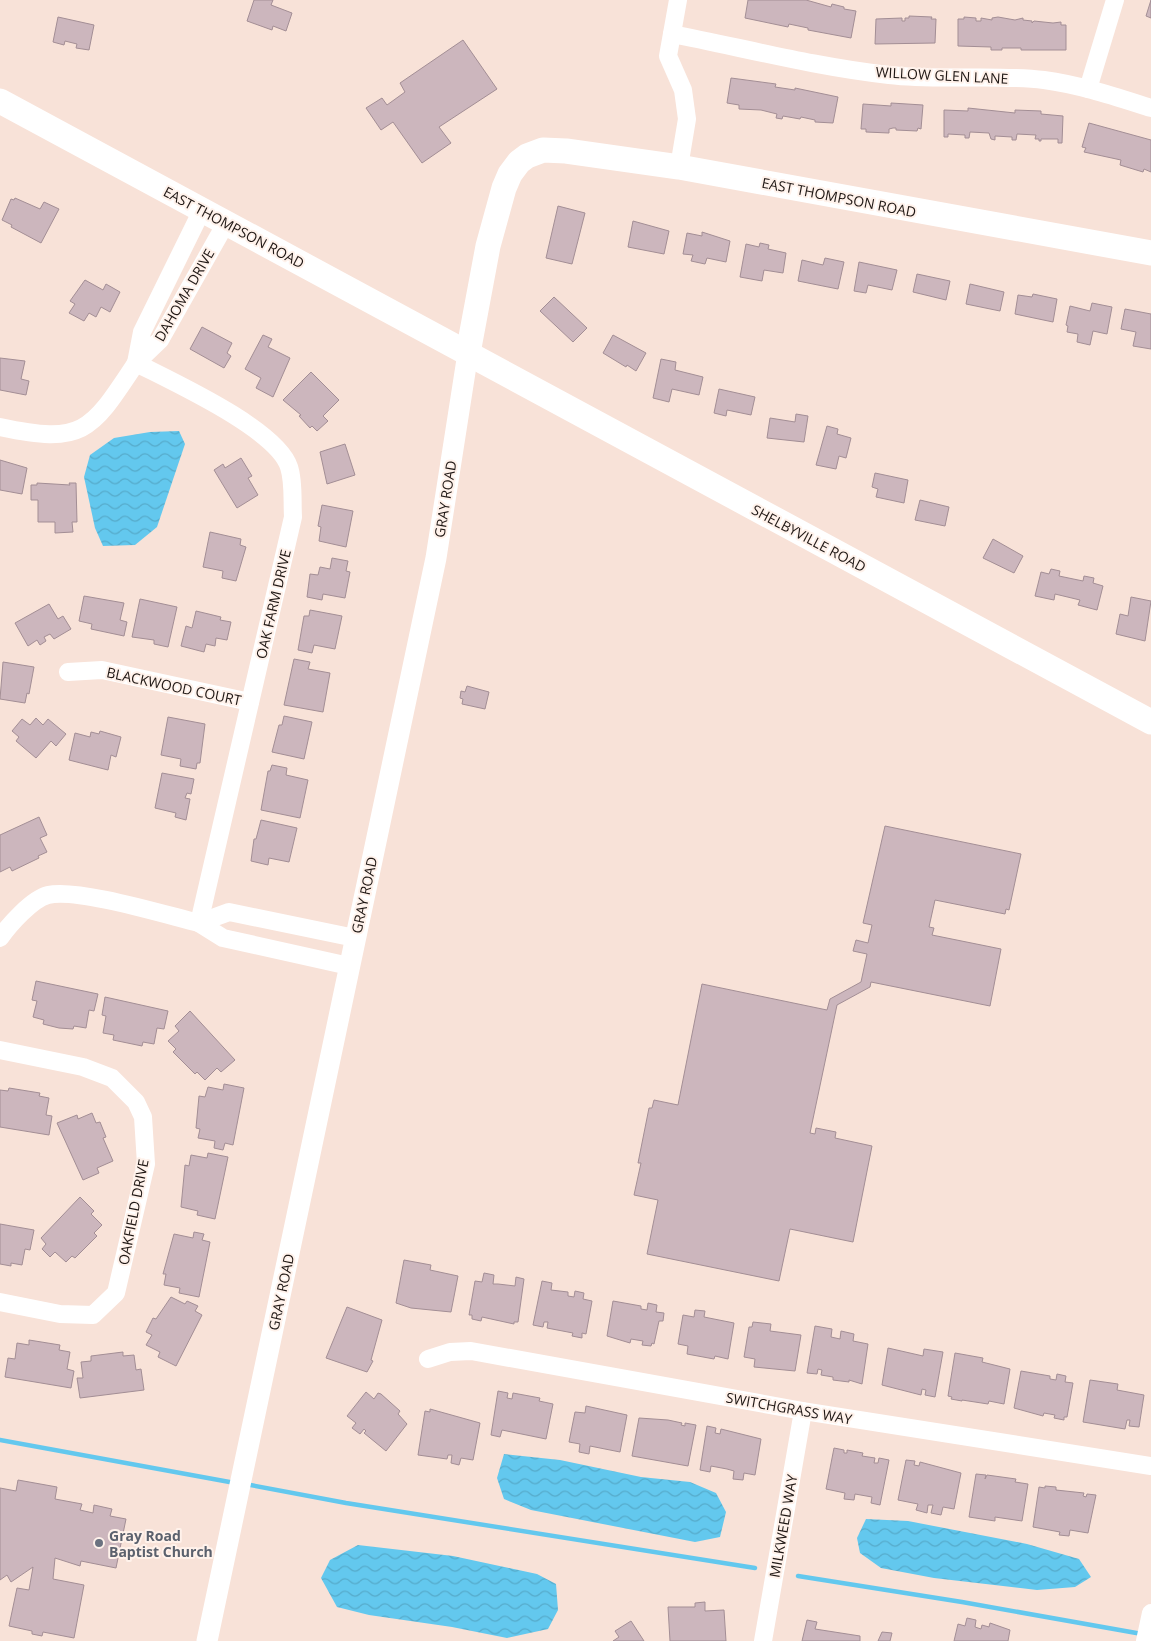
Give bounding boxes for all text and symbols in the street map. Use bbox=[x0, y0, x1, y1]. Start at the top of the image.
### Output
street label: WILLOW GLEN LANE bbox=[875, 62, 1009, 88]
street label: EAST THOMPSON ROAD bbox=[760, 173, 918, 221]
street label: EAST THOMPSON ROAD bbox=[160, 182, 308, 272]
street label: DAHOMA DRIVE bbox=[150, 245, 218, 345]
street label: GRAY ROAD bbox=[430, 459, 460, 539]
street label: SHELBYVILLE ROAD bbox=[749, 500, 869, 576]
street label: OAK FARM DRIVE bbox=[251, 547, 295, 661]
street label: BLACKWOOD COURT bbox=[105, 662, 243, 710]
street label: GRAY ROAD bbox=[347, 855, 381, 935]
street label: OAKFIELD DRIVE bbox=[113, 1158, 153, 1266]
street label: GRAY ROAD bbox=[264, 1252, 298, 1332]
street label: SWITCHGRASS WAY bbox=[724, 1388, 854, 1428]
street label: MILKWEED WAY bbox=[765, 1473, 801, 1579]
place label: Gray Road Baptist Church bbox=[109, 1526, 213, 1561]
marker: Gray Road Baptist Church bbox=[93, 1537, 105, 1549]

